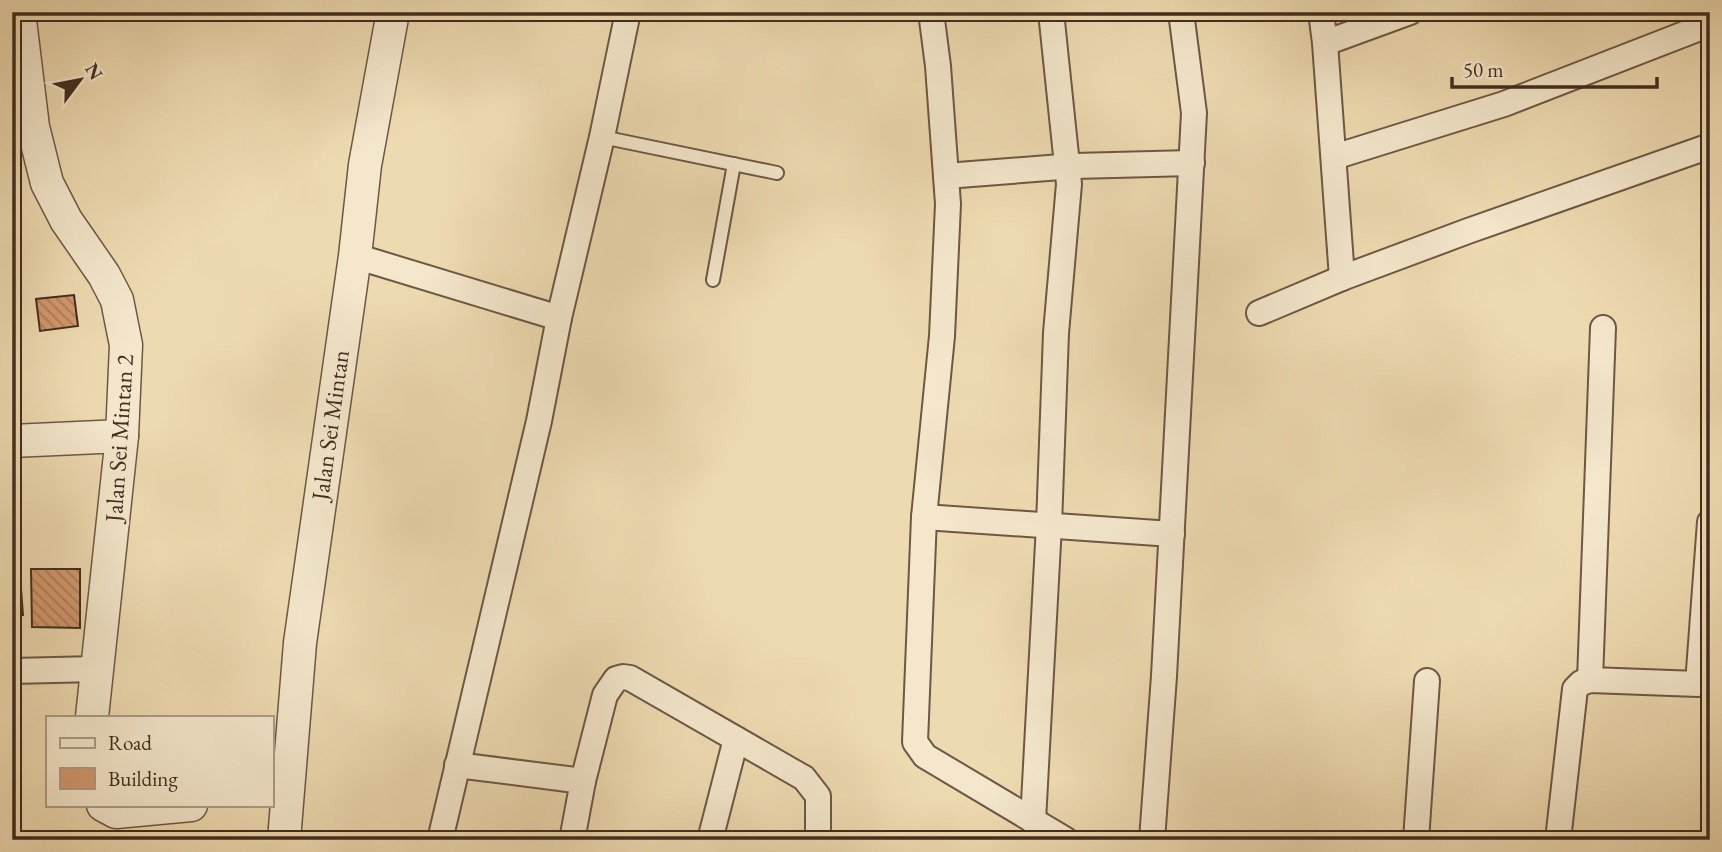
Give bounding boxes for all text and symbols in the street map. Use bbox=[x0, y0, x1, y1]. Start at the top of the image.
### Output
north arrow bbox=[46, 46, 116, 116]
scale bar bbox=[1452, 46, 1657, 90]
text: 50 m bbox=[1463, 56, 1504, 83]
text: N bbox=[79, 58, 109, 85]
street label: Jalan Sei Mintan bbox=[304, 347, 356, 504]
street label: Jalan Sei Mintan 2 bbox=[98, 353, 140, 525]
legend bbox=[46, 716, 273, 806]
text: Road bbox=[108, 729, 152, 756]
text: Building bbox=[108, 765, 178, 792]

